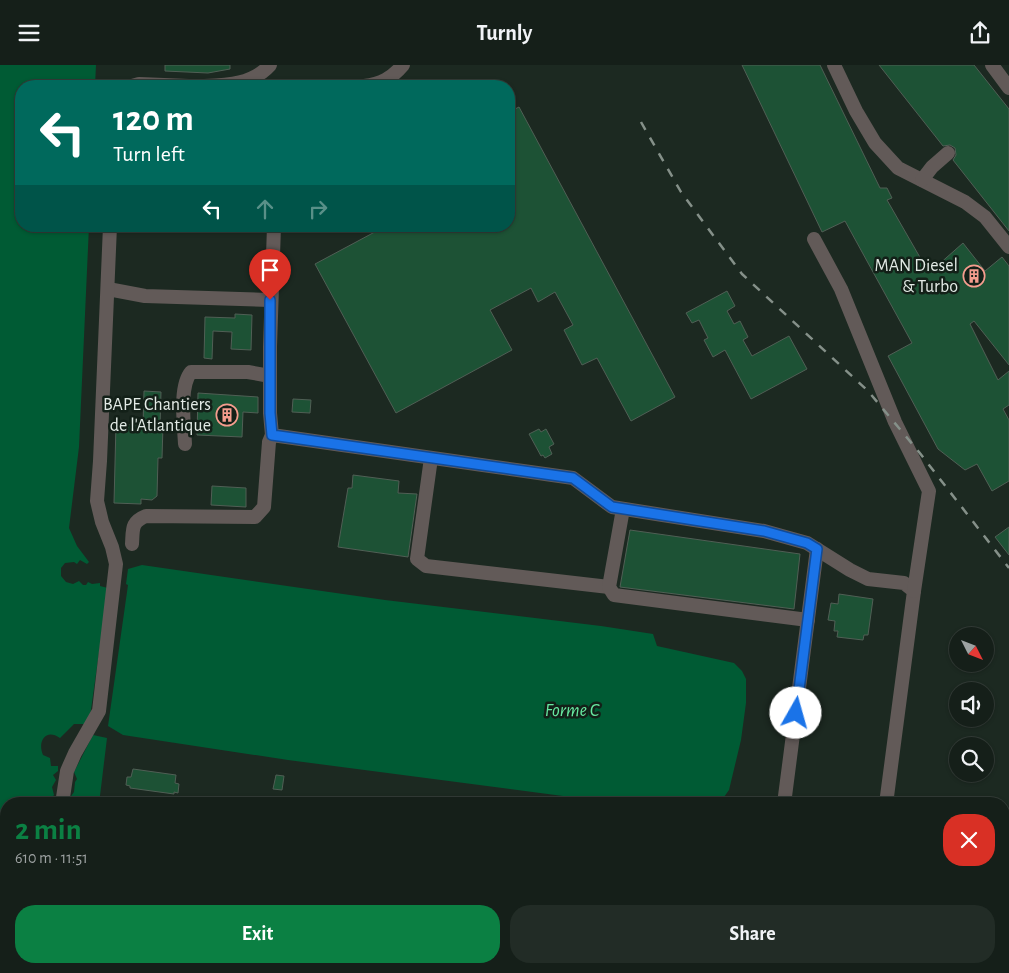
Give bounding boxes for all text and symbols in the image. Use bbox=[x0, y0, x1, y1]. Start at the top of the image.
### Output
icon: menu bbox=[15, 19, 43, 47]
icon: share bbox=[966, 19, 994, 47]
text: Turnly bbox=[477, 22, 532, 44]
icon: left bbox=[30, 100, 95, 165]
text: 120 m bbox=[113, 102, 194, 137]
text: Turn left bbox=[113, 143, 185, 165]
icon: left bbox=[198, 195, 226, 223]
icon: ahead bbox=[251, 195, 279, 223]
icon: right bbox=[304, 195, 332, 223]
pin bbox=[249, 249, 291, 300]
icon: arrive bbox=[256, 256, 284, 284]
place label: MAN Diesel & Turbo bbox=[874, 257, 958, 296]
building icon: MAN Diesel & Turbo bbox=[962, 264, 986, 288]
place label: BAPE Chantiers de l'Atlantique bbox=[103, 396, 211, 435]
building icon: BAPE Chantiers de l'Atlantique bbox=[215, 403, 239, 427]
north arrow bbox=[949, 627, 994, 673]
map controls bbox=[949, 627, 994, 782]
button: sound bbox=[949, 682, 994, 727]
position arrow bbox=[769, 686, 821, 738]
water label: Forme C bbox=[545, 701, 600, 720]
button: search bbox=[949, 737, 994, 782]
button: close bbox=[943, 814, 995, 866]
text: 2 min bbox=[15, 815, 82, 845]
text: 610 m · 11:51 bbox=[15, 850, 88, 866]
button: Exit bbox=[15, 905, 500, 963]
button: Share bbox=[510, 905, 995, 963]

